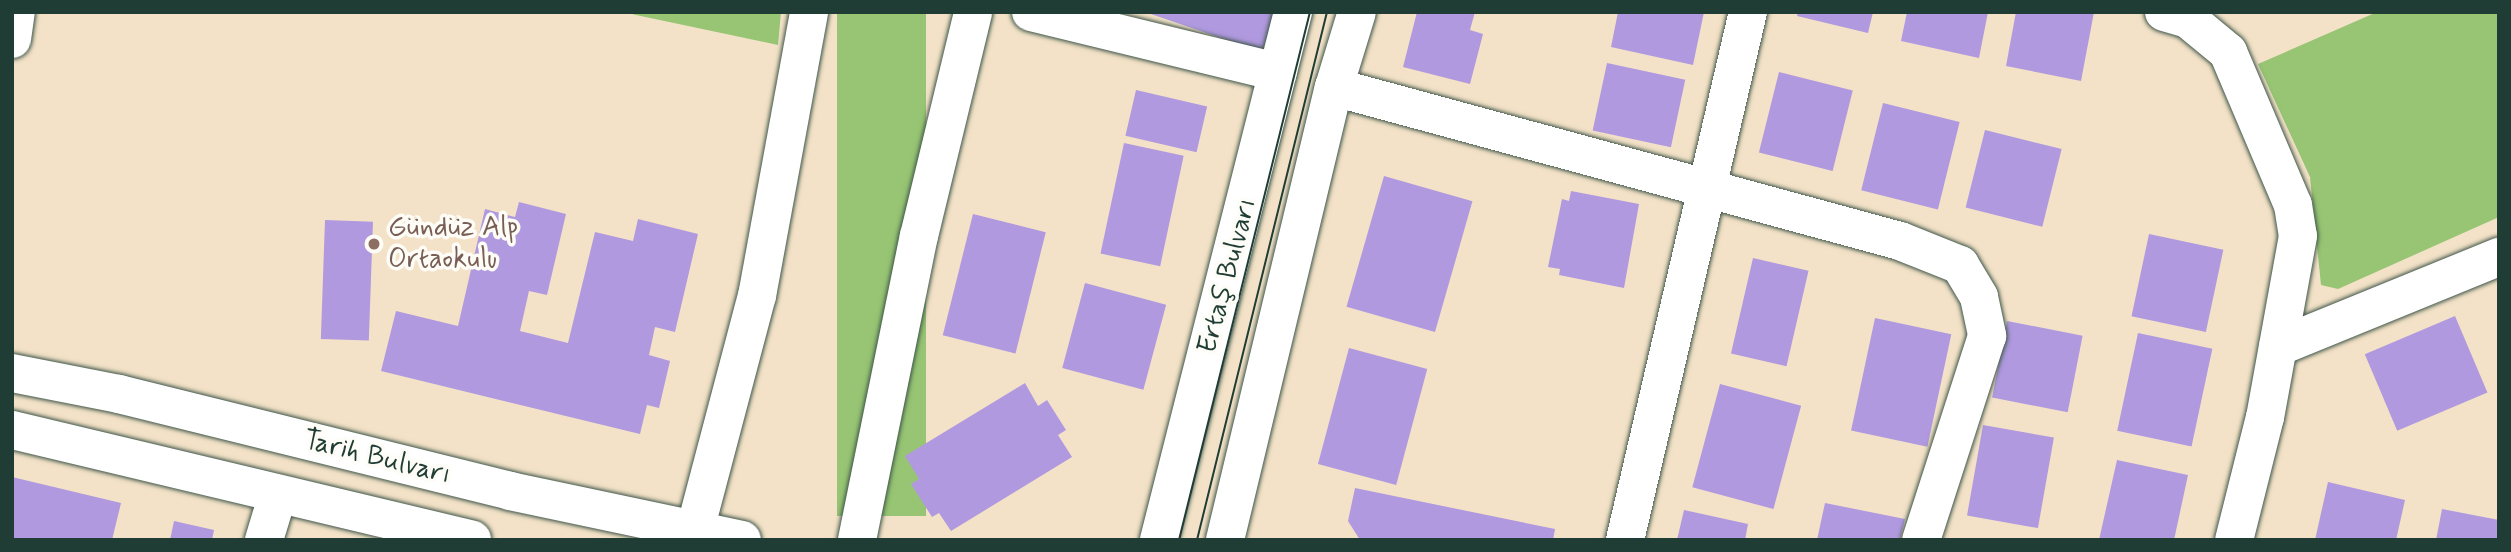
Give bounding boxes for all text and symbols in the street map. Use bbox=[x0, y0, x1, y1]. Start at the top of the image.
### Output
street label: Ertaş Bulvarı bbox=[1191, 195, 1265, 357]
place label: Gündüz Alp Ortaokulu bbox=[388, 211, 519, 277]
marker: Gündüz Alp Ortaokulu bbox=[366, 236, 382, 252]
street label: Tarih Bulvarı bbox=[302, 424, 452, 492]

